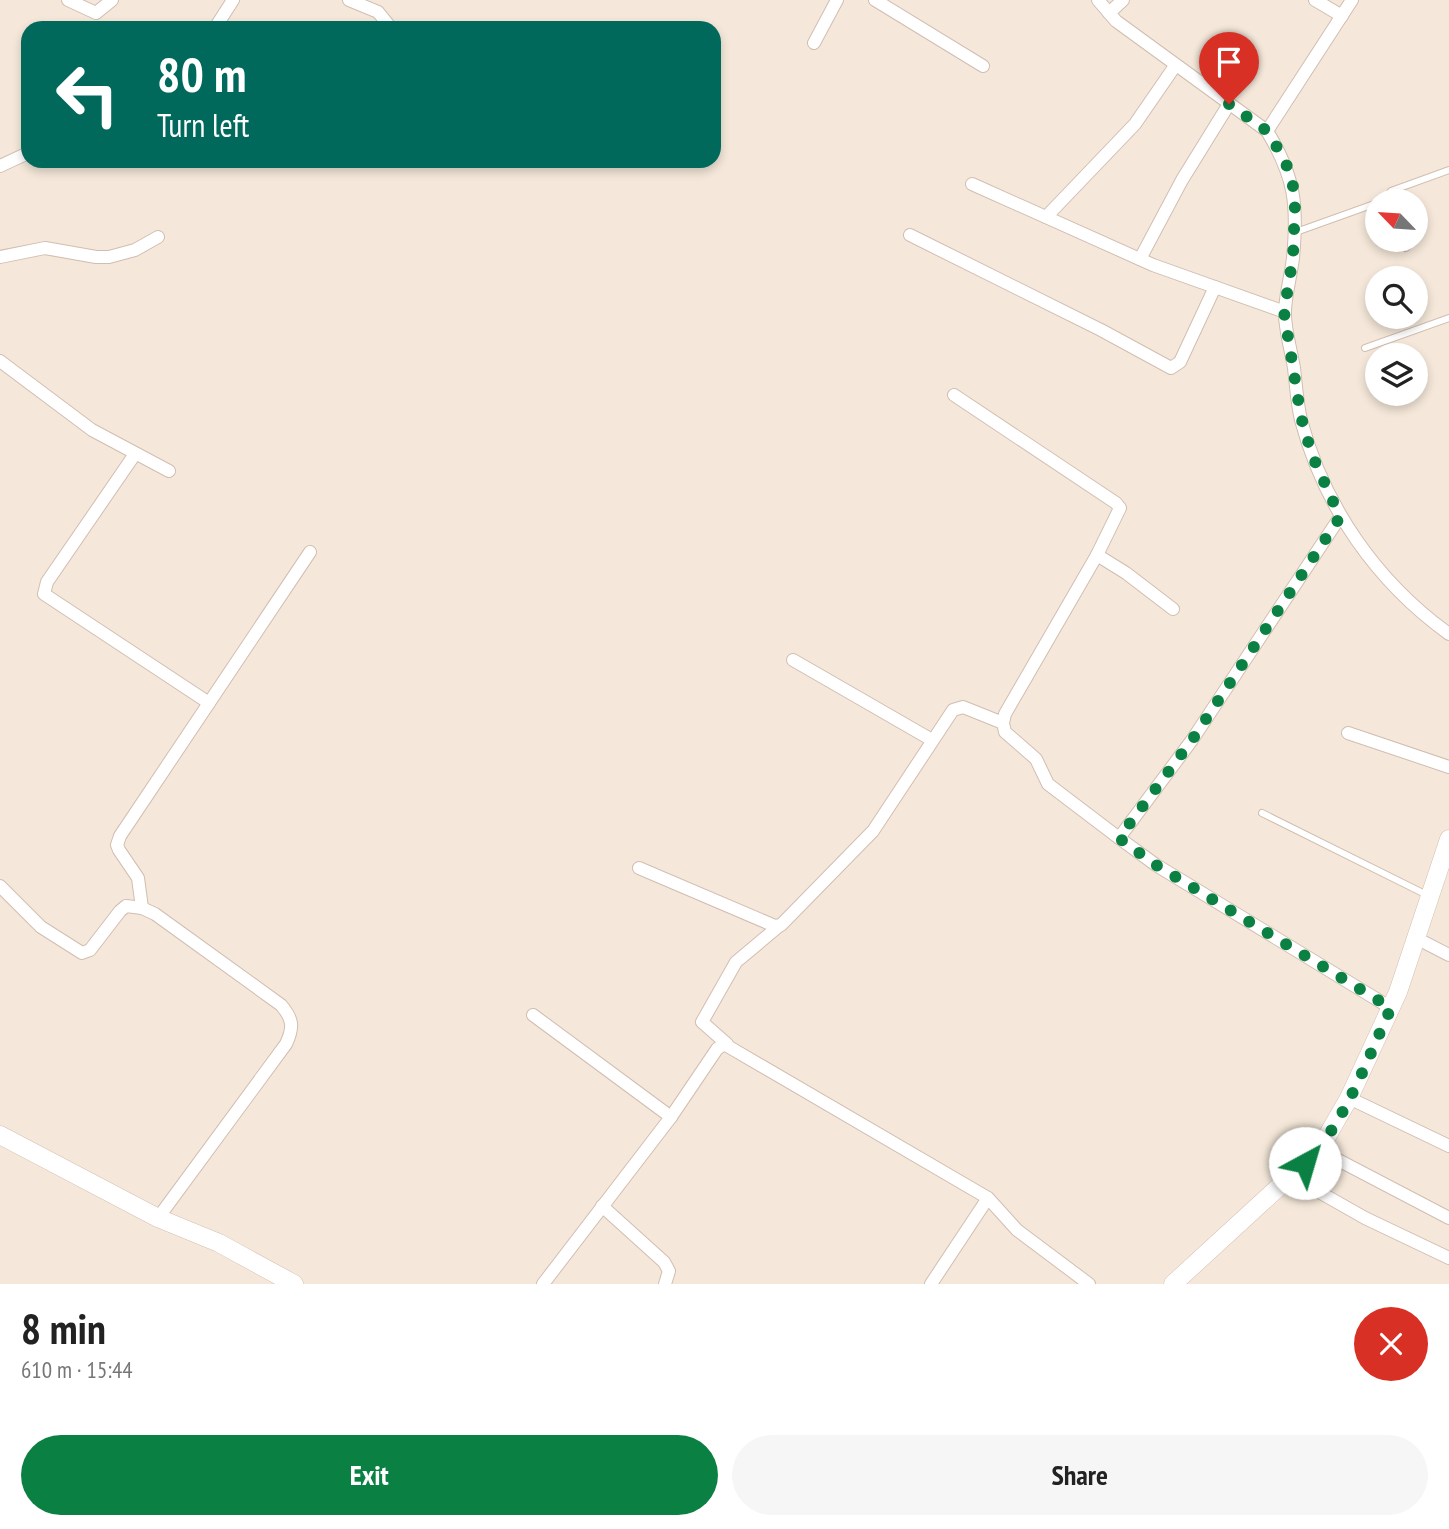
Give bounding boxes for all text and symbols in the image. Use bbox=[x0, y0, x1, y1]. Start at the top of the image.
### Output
pin bbox=[1199, 32, 1259, 104]
text: 80 m bbox=[157, 42, 246, 106]
icon: arrive bbox=[1210, 43, 1248, 81]
icon: left bbox=[42, 49, 133, 140]
text: Turn left bbox=[157, 104, 249, 146]
north arrow bbox=[1365, 189, 1428, 252]
map controls bbox=[1365, 189, 1428, 406]
button: search bbox=[1365, 266, 1428, 329]
button: layers bbox=[1365, 343, 1428, 406]
position arrow bbox=[1268, 1126, 1342, 1200]
text: 8 min bbox=[21, 1301, 106, 1356]
button: close bbox=[1354, 1307, 1428, 1381]
text: 610 m · 15:44 bbox=[21, 1355, 133, 1384]
button: Exit bbox=[21, 1435, 718, 1515]
button: Share bbox=[732, 1435, 1428, 1515]

